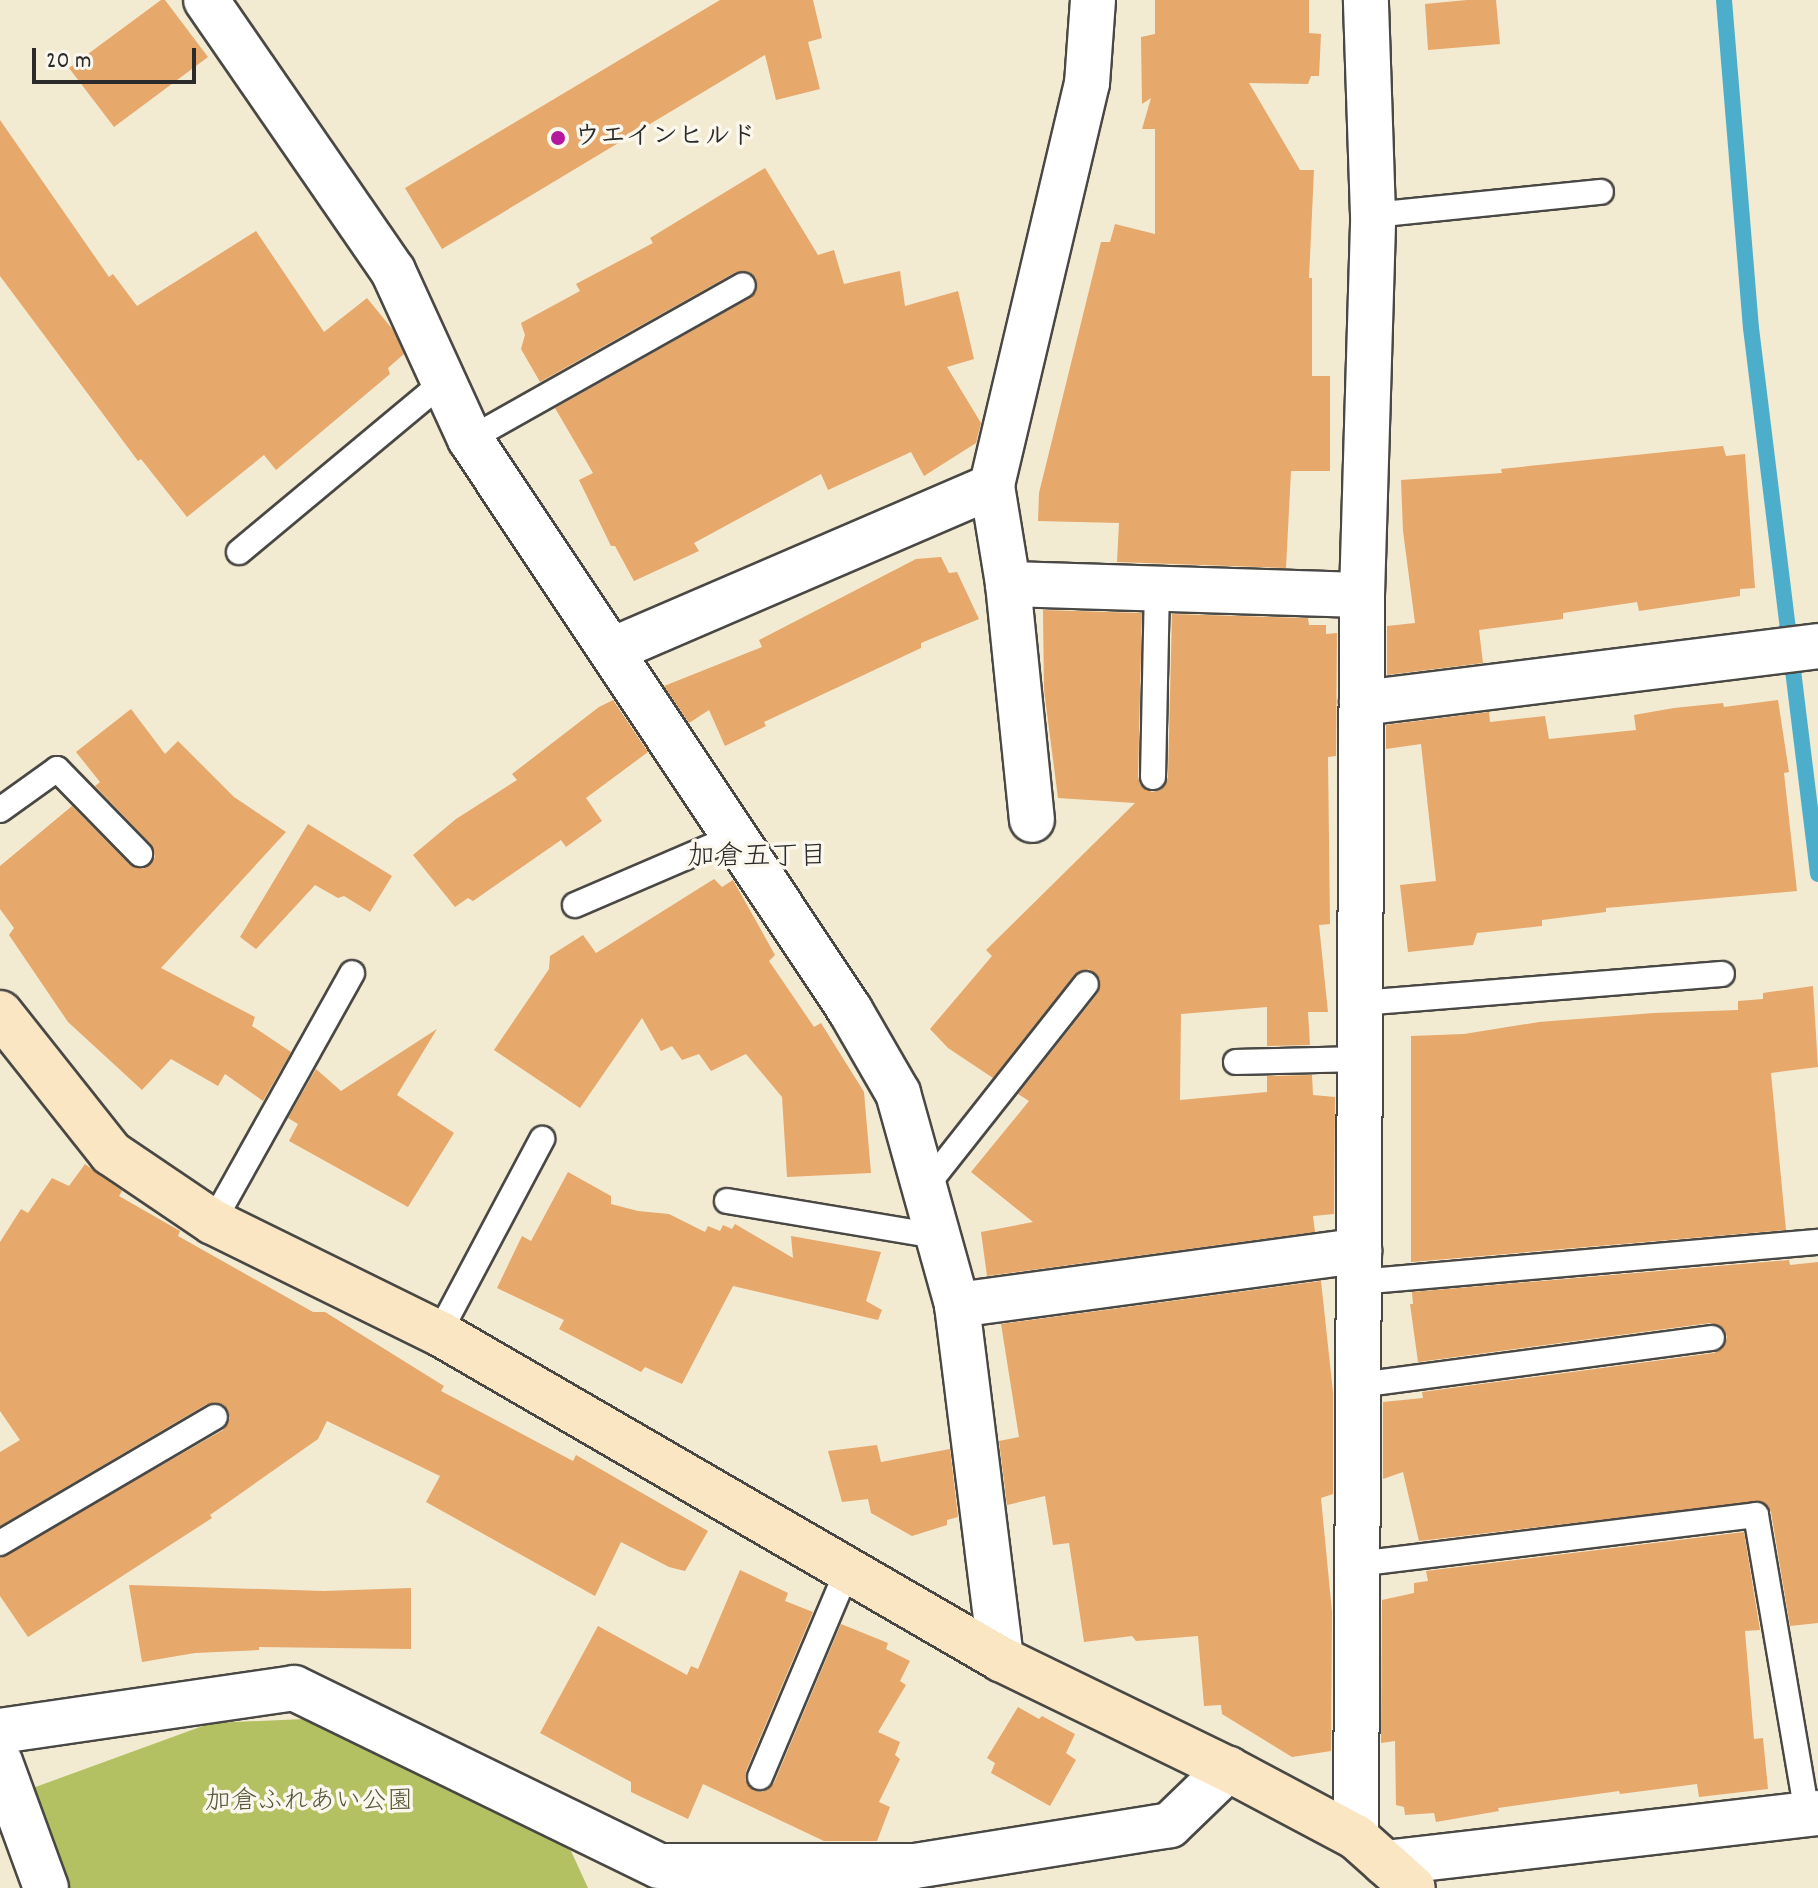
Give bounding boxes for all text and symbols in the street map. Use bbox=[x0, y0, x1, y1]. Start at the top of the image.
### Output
scale bar bbox=[36, 32, 200, 82]
text: 20 m bbox=[46, 45, 92, 79]
place label: ウエインヒルド bbox=[574, 122, 756, 154]
marker: ウエインヒルド bbox=[549, 129, 567, 147]
district label: 加倉五丁目 bbox=[687, 842, 827, 876]
park label: 加倉ふれあい公園 bbox=[205, 1787, 413, 1819]

